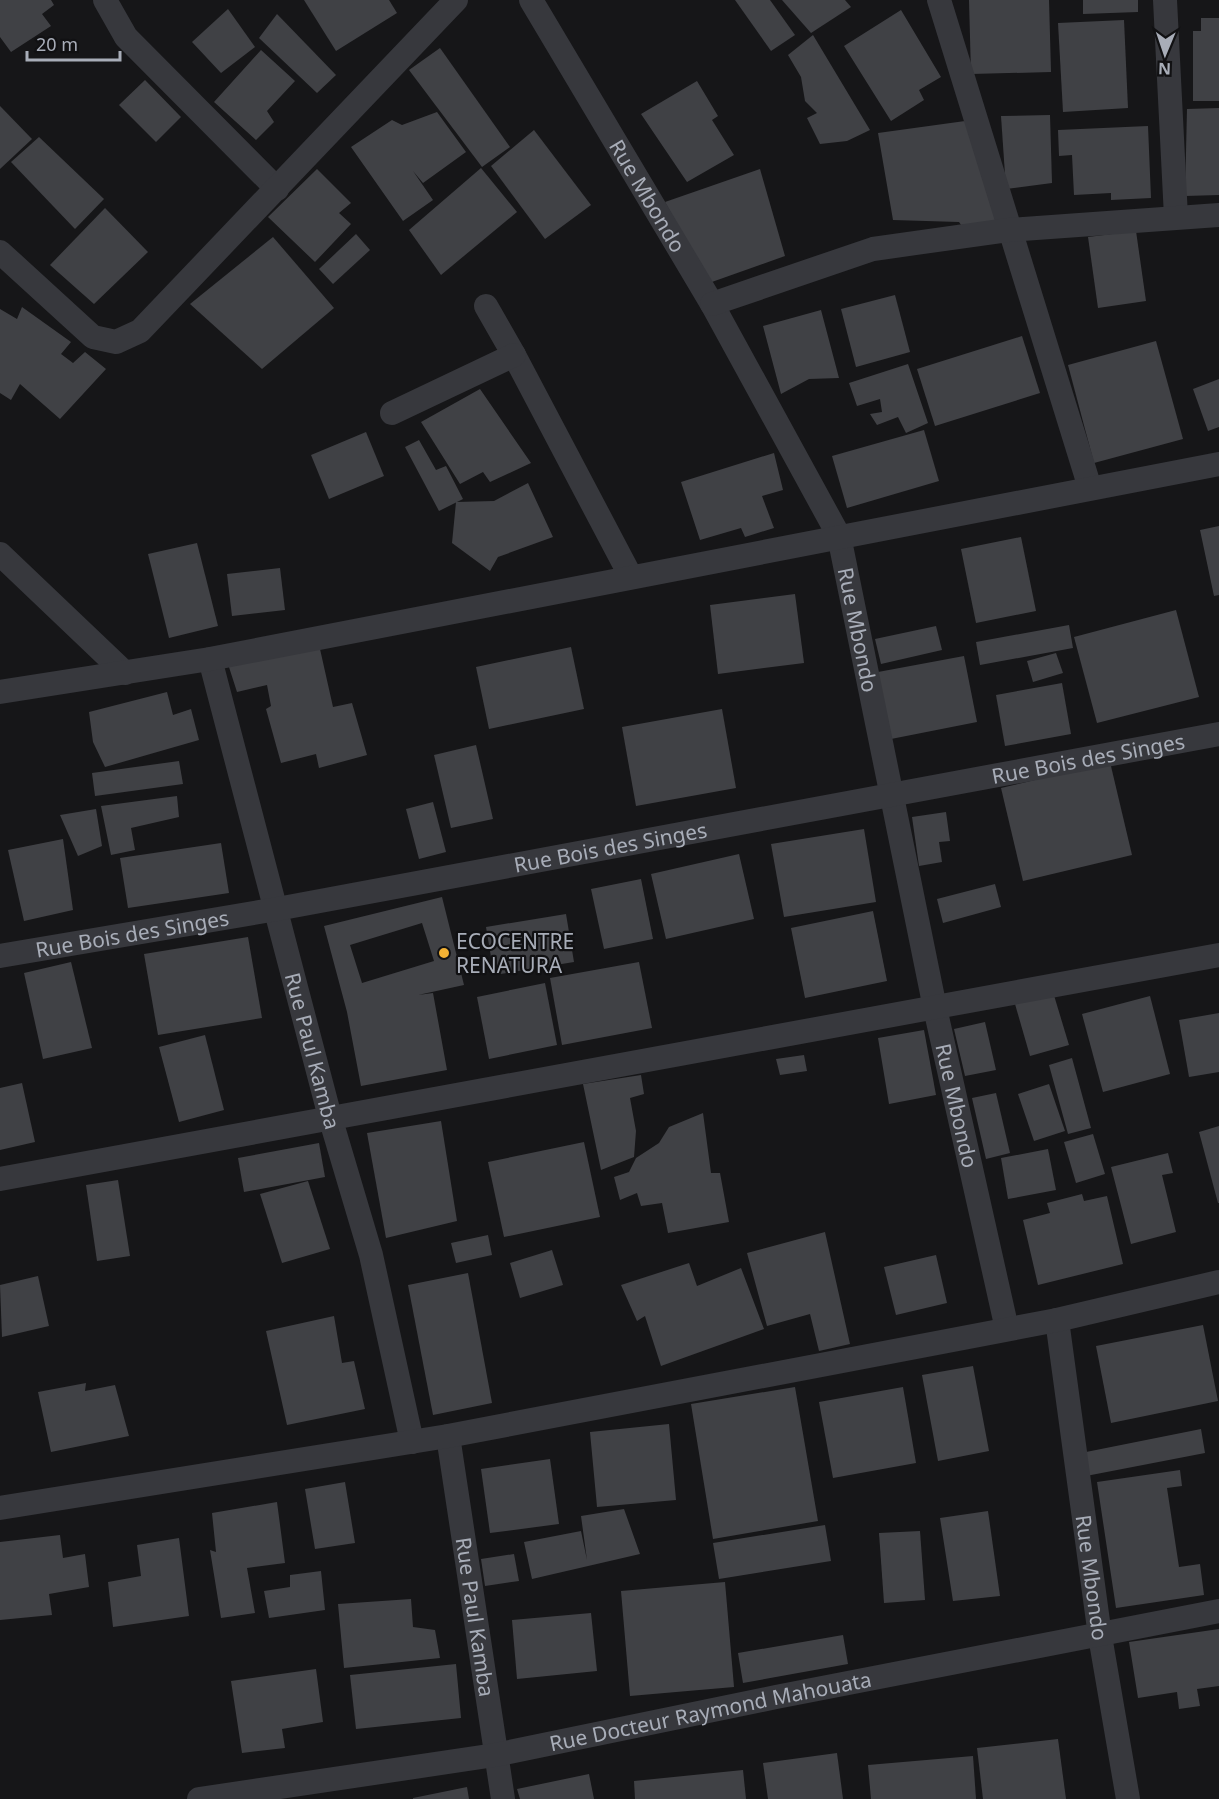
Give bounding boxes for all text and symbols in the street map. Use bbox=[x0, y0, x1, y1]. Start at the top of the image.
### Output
scale bar bbox=[27, 24, 120, 62]
north arrow bbox=[1135, 24, 1195, 84]
text: 20 m bbox=[36, 32, 78, 56]
text: N bbox=[1158, 58, 1171, 80]
street label: Rue Mbondo bbox=[603, 134, 692, 258]
street label: Rue Mbondo bbox=[832, 565, 884, 695]
street label: Rue Bois des Singes bbox=[989, 727, 1187, 790]
street label: Rue Bois des Singes bbox=[512, 815, 709, 879]
street label: Rue Bois des Singes bbox=[33, 903, 231, 964]
place label: ECOCENTRE RENATURA bbox=[456, 927, 574, 979]
marker: ECOCENTRE RENATURA bbox=[437, 946, 451, 960]
street label: Rue Paul Kamba bbox=[279, 969, 347, 1132]
street label: Rue Mbondo bbox=[929, 1041, 984, 1171]
street label: Rue Mbondo bbox=[1070, 1513, 1114, 1642]
street label: Rue Paul Kamba bbox=[450, 1535, 501, 1699]
street label: Rue Docteur Raymond Mahouata bbox=[547, 1665, 874, 1757]

